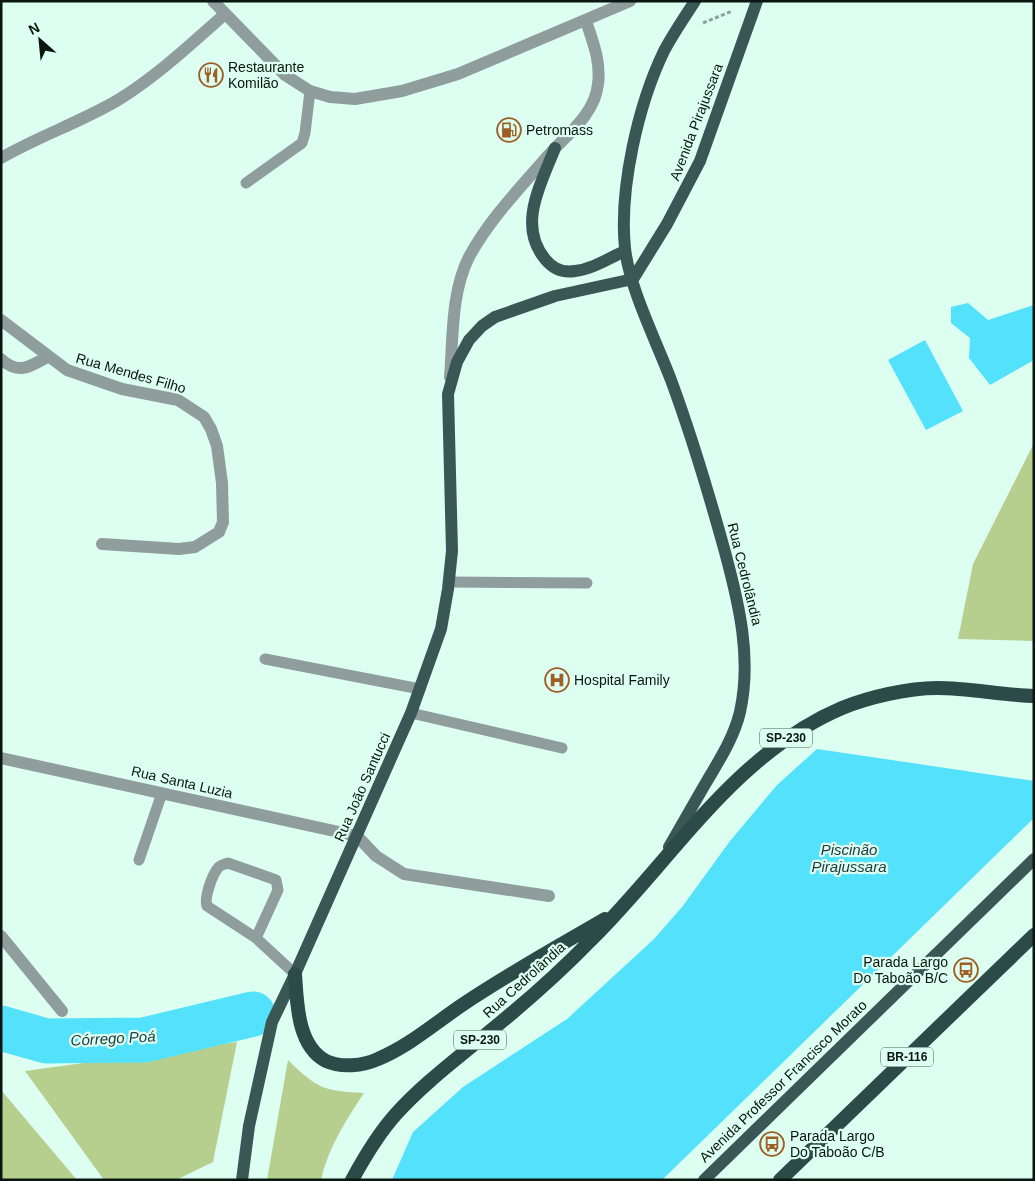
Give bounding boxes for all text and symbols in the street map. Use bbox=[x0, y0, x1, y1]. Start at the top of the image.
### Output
north arrow bbox=[15, 15, 65, 65]
text: N bbox=[26, 19, 42, 38]
place label: Restaurante Komilão bbox=[228, 59, 304, 91]
street label: Avenida Pirajussara bbox=[666, 61, 726, 183]
restaurant icon: Restaurante Komilão bbox=[198, 62, 224, 88]
fuel station icon: Petromass bbox=[496, 117, 522, 143]
place label: Petromass bbox=[526, 122, 593, 138]
street label: Rua Mendes Filho bbox=[74, 350, 188, 396]
street label: Rua Cedrolândia bbox=[725, 521, 766, 627]
hospital icon: Hospital Family bbox=[544, 667, 570, 693]
place label: Hospital Family bbox=[574, 672, 670, 688]
road number: SP-230 bbox=[760, 728, 812, 748]
street label: Rua João Santucci bbox=[331, 730, 393, 844]
street label: Rua Santa Luzia bbox=[130, 763, 234, 801]
water label: Piscinão Pirajussara bbox=[811, 841, 887, 875]
street label: Rua Cedrolândia bbox=[480, 939, 569, 1021]
place label: Parada Largo Do Taboão B/C bbox=[853, 954, 948, 986]
bus stop icon: Parada Largo Do Taboão B/C bbox=[953, 957, 979, 983]
street label: Avenida Professor Francisco Morato bbox=[696, 997, 870, 1165]
water label: Córrego Poá bbox=[70, 1027, 156, 1049]
road number: SP-230 bbox=[454, 1030, 506, 1050]
road number: BR-116 bbox=[881, 1048, 933, 1066]
place label: Parada Largo Do Taboão C/B bbox=[790, 1128, 885, 1160]
bus stop icon: Parada Largo Do Taboão C/B bbox=[759, 1131, 785, 1157]

